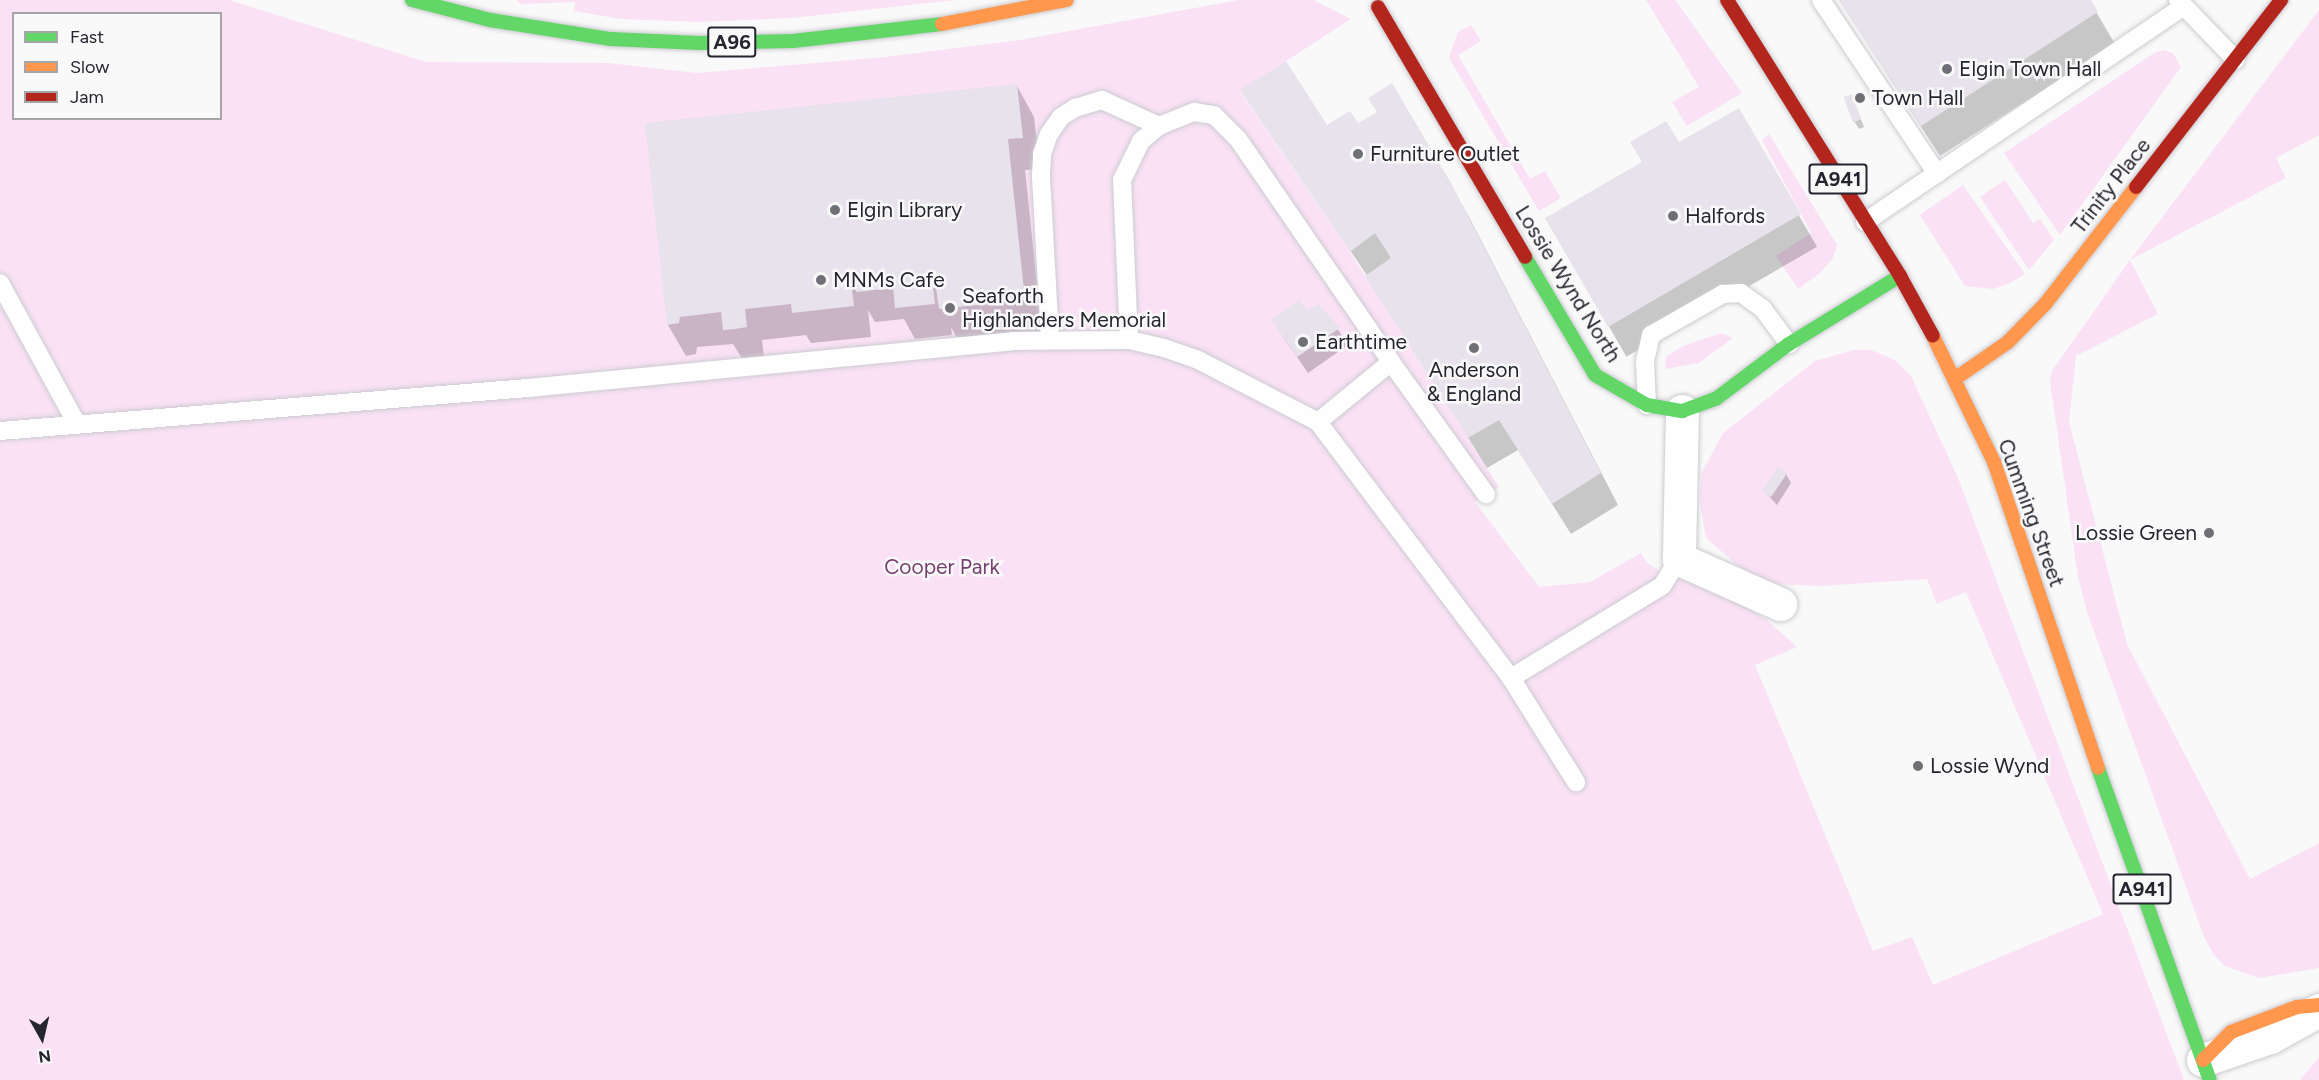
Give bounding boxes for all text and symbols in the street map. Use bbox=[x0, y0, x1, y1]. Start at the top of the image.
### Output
legend bbox=[12, 12, 222, 120]
road number: A96 bbox=[706, 25, 758, 59]
text: Fast bbox=[70, 26, 104, 48]
text: Slow bbox=[70, 56, 109, 78]
place label: Elgin Town Hall bbox=[1959, 56, 2101, 82]
marker: Elgin Town Hall bbox=[1940, 62, 1954, 76]
place label: Town Hall bbox=[1872, 85, 1963, 111]
text: Jam bbox=[70, 86, 104, 108]
marker: Town Hall bbox=[1853, 91, 1867, 105]
street label: Trinity Place bbox=[2066, 133, 2156, 239]
place label: Furniture Outlet bbox=[1370, 141, 1520, 167]
marker: Furniture Outlet bbox=[1351, 147, 1365, 161]
road number: A941 bbox=[1808, 162, 1868, 196]
place label: Elgin Library bbox=[847, 197, 962, 223]
street label: Lossie Wynd North bbox=[1510, 201, 1626, 367]
marker: Elgin Library bbox=[828, 203, 842, 217]
place label: Halfords bbox=[1685, 203, 1765, 229]
marker: Halfords bbox=[1666, 209, 1680, 223]
place label: MNMs Cafe bbox=[833, 267, 945, 293]
marker: MNMs Cafe bbox=[814, 273, 828, 287]
place label: Seaforth Highlanders Memorial bbox=[962, 283, 1166, 333]
marker: Seaforth Highlanders Memorial bbox=[943, 301, 957, 315]
place label: Earthtime bbox=[1315, 329, 1407, 355]
marker: Earthtime bbox=[1296, 335, 1310, 349]
marker: Anderson & England bbox=[1467, 341, 1481, 355]
place label: Anderson & England bbox=[1427, 357, 1521, 407]
street label: Cumming Street bbox=[1993, 436, 2069, 590]
place label: Lossie Green bbox=[2075, 520, 2197, 546]
marker: Lossie Green bbox=[2202, 526, 2216, 540]
park label: Cooper Park bbox=[884, 554, 1000, 580]
place label: Lossie Wynd bbox=[1930, 753, 2049, 779]
marker: Lossie Wynd bbox=[1911, 759, 1925, 773]
road number: A941 bbox=[2112, 872, 2172, 906]
north arrow bbox=[12, 1008, 72, 1068]
text: N bbox=[37, 1046, 52, 1067]

